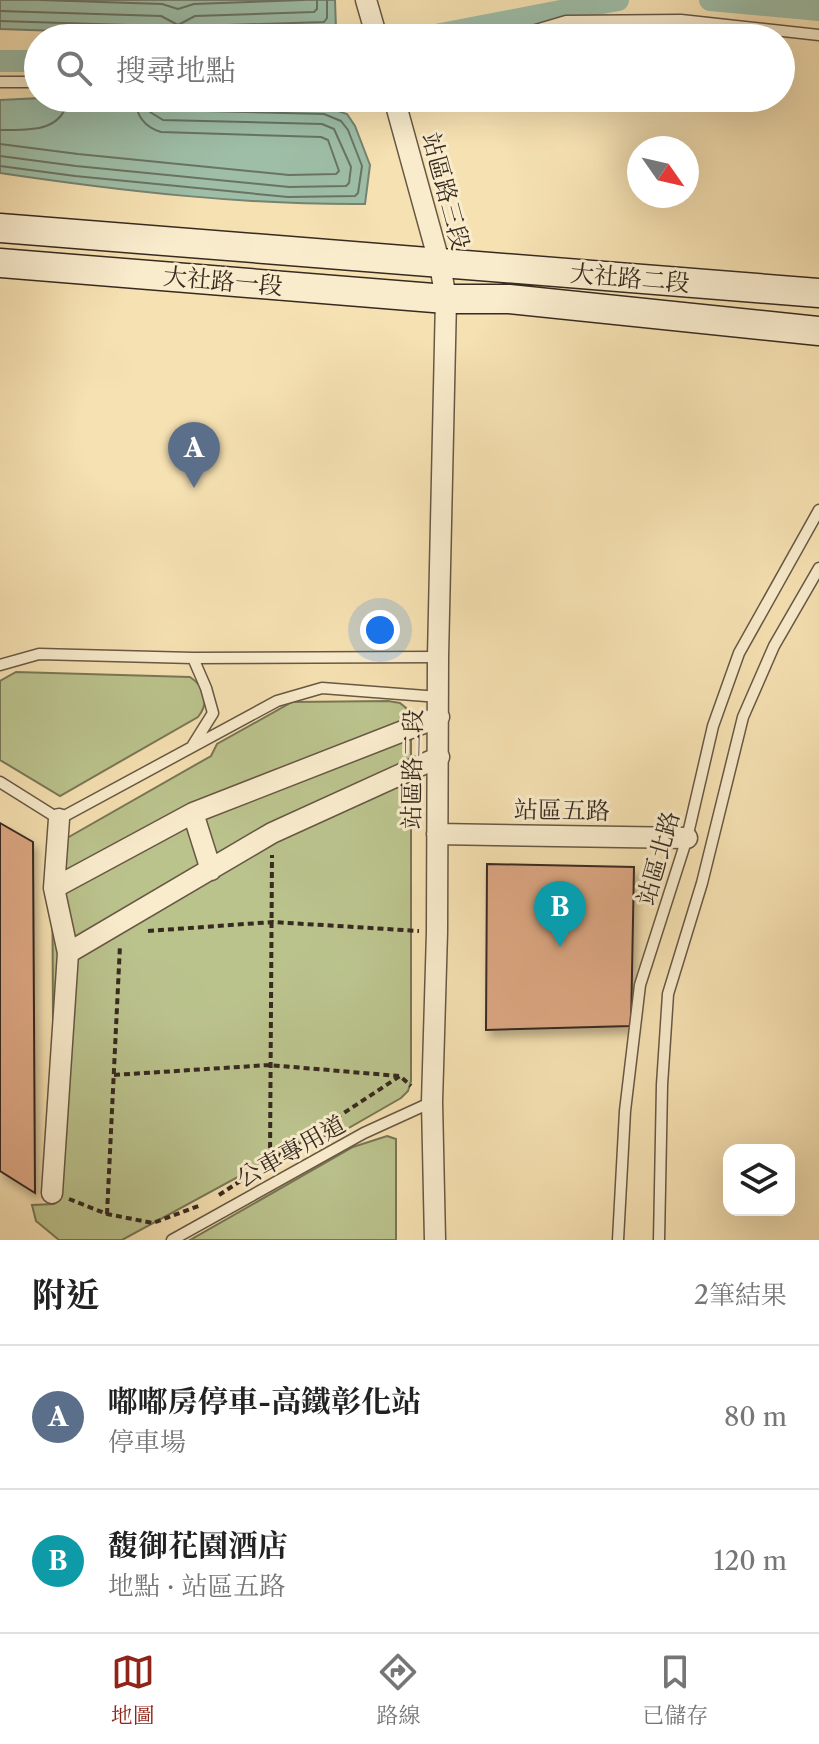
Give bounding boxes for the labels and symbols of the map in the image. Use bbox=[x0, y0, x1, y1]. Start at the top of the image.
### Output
street label: 站區路三段 bbox=[416, 129, 476, 253]
north arrow bbox=[627, 136, 699, 208]
street label: 大社路二段 bbox=[569, 258, 691, 298]
street label: 大社路一段 bbox=[162, 261, 284, 301]
pin: A bbox=[168, 422, 220, 488]
your location bbox=[360, 610, 400, 650]
street label: 站區路二段 bbox=[396, 709, 428, 829]
street label: 站區五路 bbox=[514, 795, 610, 825]
street label: 站區北路 bbox=[631, 808, 685, 908]
pin: B bbox=[534, 881, 586, 947]
street label: 公車專用道 bbox=[231, 1109, 351, 1193]

